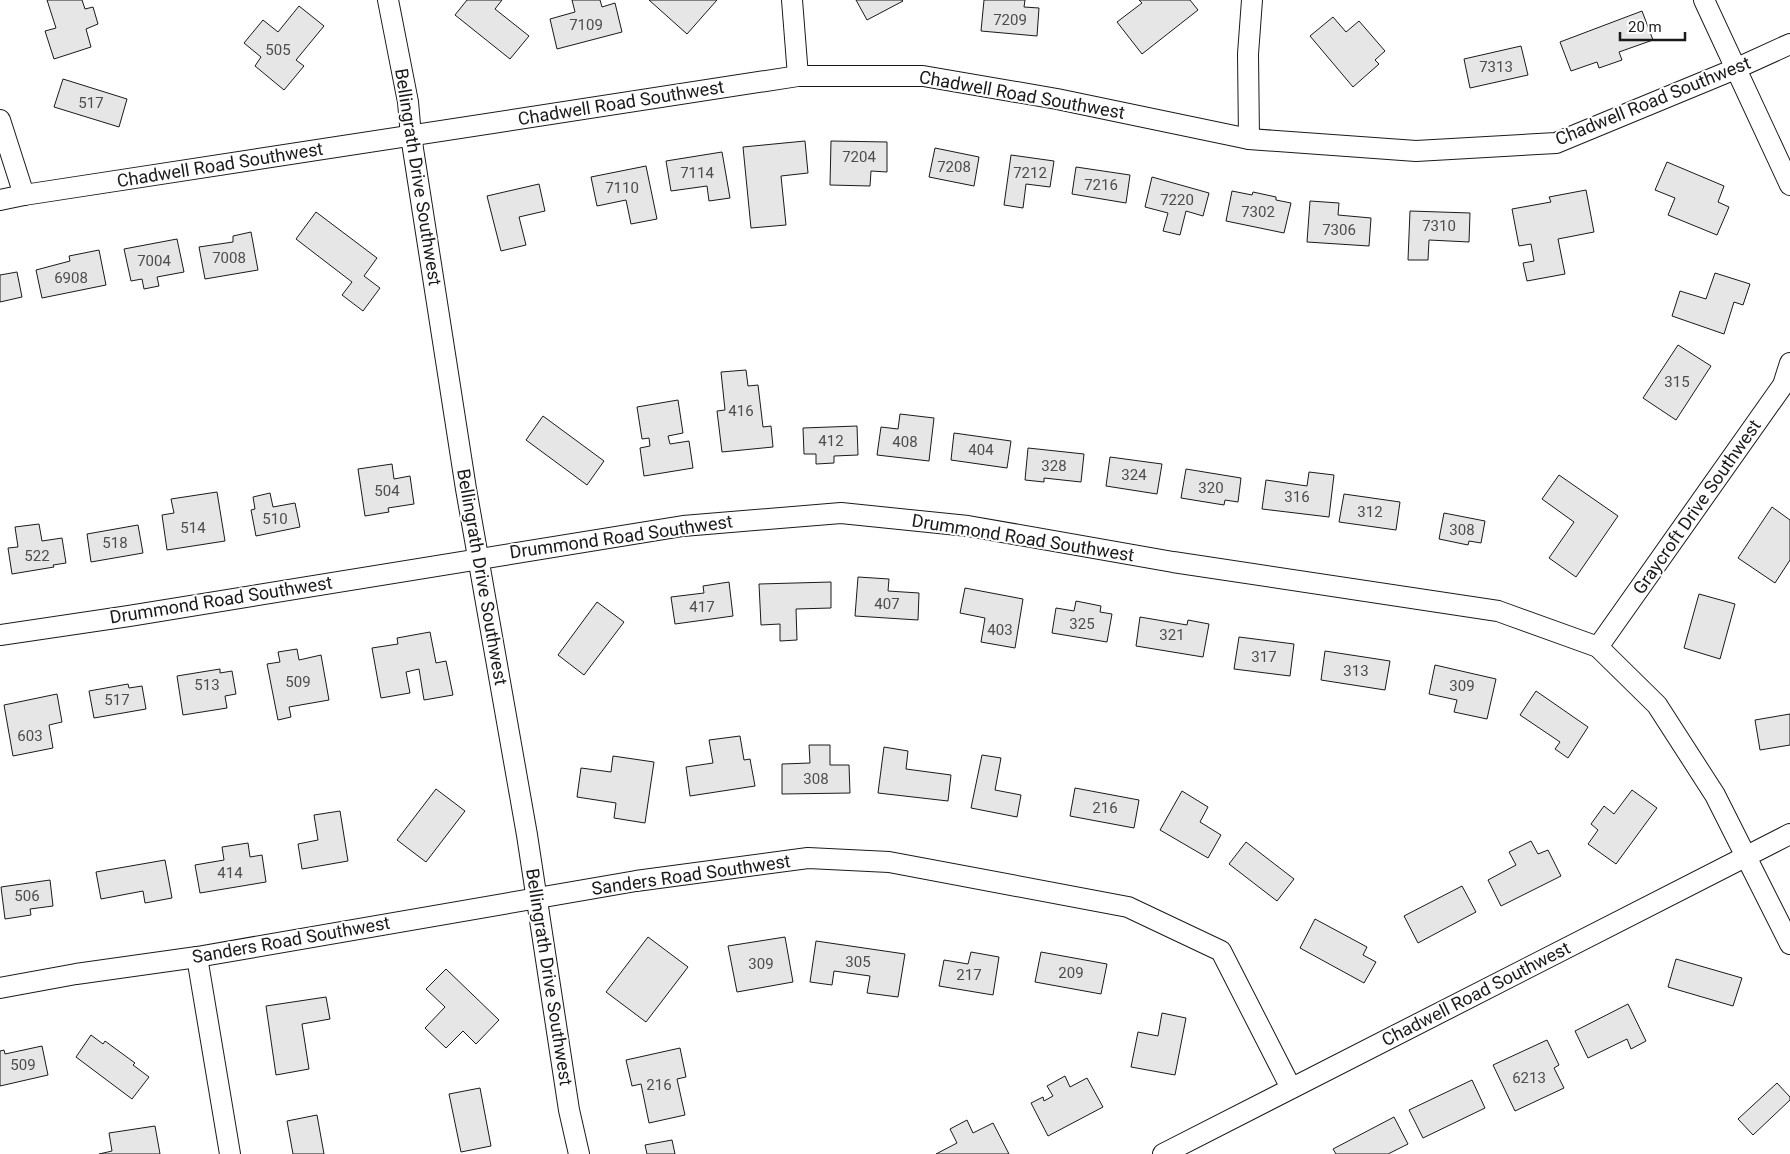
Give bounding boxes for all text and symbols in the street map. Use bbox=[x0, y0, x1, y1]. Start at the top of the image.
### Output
scale bar bbox=[1620, 10, 1685, 42]
house number: 7209 bbox=[993, 11, 1027, 29]
house number: 7109 bbox=[569, 16, 603, 34]
text: 20 m bbox=[1628, 18, 1662, 36]
house number: 505 bbox=[265, 41, 291, 59]
street label: Chadwell Road Southwest bbox=[1552, 52, 1754, 149]
house number: 7313 bbox=[1479, 58, 1513, 76]
street label: Chadwell Road Southwest bbox=[918, 66, 1127, 123]
street label: Bellingrath Drive Southwest bbox=[391, 67, 446, 287]
street label: Chadwell Road Southwest bbox=[516, 76, 726, 129]
house number: 517 bbox=[78, 94, 104, 112]
street label: Chadwell Road Southwest bbox=[115, 138, 325, 191]
house number: 7204 bbox=[842, 148, 876, 166]
house number: 7208 bbox=[937, 158, 971, 176]
house number: 7114 bbox=[680, 164, 714, 182]
house number: 7212 bbox=[1013, 164, 1047, 182]
house number: 7216 bbox=[1084, 176, 1118, 194]
house number: 7110 bbox=[605, 179, 639, 197]
house number: 7220 bbox=[1160, 191, 1194, 209]
house number: 7302 bbox=[1241, 203, 1275, 221]
house number: 7310 bbox=[1422, 217, 1456, 235]
house number: 7306 bbox=[1322, 221, 1356, 239]
house number: 7008 bbox=[212, 249, 246, 267]
house number: 7004 bbox=[137, 252, 171, 270]
house number: 6908 bbox=[54, 269, 88, 287]
house number: 315 bbox=[1664, 373, 1690, 391]
house number: 416 bbox=[728, 402, 754, 420]
street label: Graycroft Drive Southwest bbox=[1628, 415, 1765, 598]
house number: 412 bbox=[818, 432, 844, 450]
house number: 408 bbox=[892, 433, 918, 451]
house number: 404 bbox=[968, 441, 994, 459]
house number: 328 bbox=[1041, 457, 1067, 475]
house number: 324 bbox=[1121, 466, 1147, 484]
street label: Bellingrath Drive Southwest bbox=[453, 467, 512, 687]
house number: 320 bbox=[1198, 479, 1224, 497]
house number: 504 bbox=[374, 482, 400, 500]
house number: 316 bbox=[1284, 488, 1310, 506]
house number: 312 bbox=[1357, 503, 1383, 521]
house number: 510 bbox=[262, 510, 288, 528]
street label: Drummond Road Southwest bbox=[508, 510, 734, 563]
street label: Drummond Road Southwest bbox=[910, 510, 1136, 565]
house number: 514 bbox=[180, 519, 206, 537]
house number: 308 bbox=[1449, 521, 1475, 539]
house number: 518 bbox=[102, 534, 128, 552]
house number: 522 bbox=[24, 547, 50, 565]
street label: Drummond Road Southwest bbox=[108, 572, 334, 627]
house number: 407 bbox=[874, 595, 900, 613]
house number: 417 bbox=[689, 598, 715, 616]
house number: 325 bbox=[1069, 615, 1095, 633]
house number: 403 bbox=[987, 621, 1013, 639]
house number: 321 bbox=[1159, 626, 1185, 644]
house number: 317 bbox=[1251, 648, 1277, 666]
house number: 313 bbox=[1343, 662, 1369, 680]
house number: 509 bbox=[285, 673, 311, 691]
house number: 513 bbox=[194, 676, 220, 694]
house number: 309 bbox=[1449, 677, 1475, 695]
house number: 517 bbox=[104, 691, 130, 709]
house number: 603 bbox=[17, 727, 43, 745]
house number: 308 bbox=[803, 770, 829, 788]
house number: 216 bbox=[1092, 799, 1118, 817]
street label: Sanders Road Southwest bbox=[590, 850, 792, 899]
house number: 414 bbox=[217, 864, 243, 882]
street label: Bellingrath Drive Southwest bbox=[522, 867, 577, 1087]
house number: 506 bbox=[14, 887, 40, 905]
street label: Sanders Road Southwest bbox=[190, 912, 392, 967]
street label: Chadwell Road Southwest bbox=[1378, 937, 1574, 1050]
house number: 305 bbox=[845, 953, 871, 971]
house number: 309 bbox=[748, 955, 774, 973]
house number: 209 bbox=[1058, 964, 1084, 982]
house number: 217 bbox=[956, 966, 982, 984]
house number: 509 bbox=[10, 1056, 36, 1074]
house number: 6213 bbox=[1512, 1069, 1546, 1087]
house number: 216 bbox=[646, 1076, 672, 1094]

